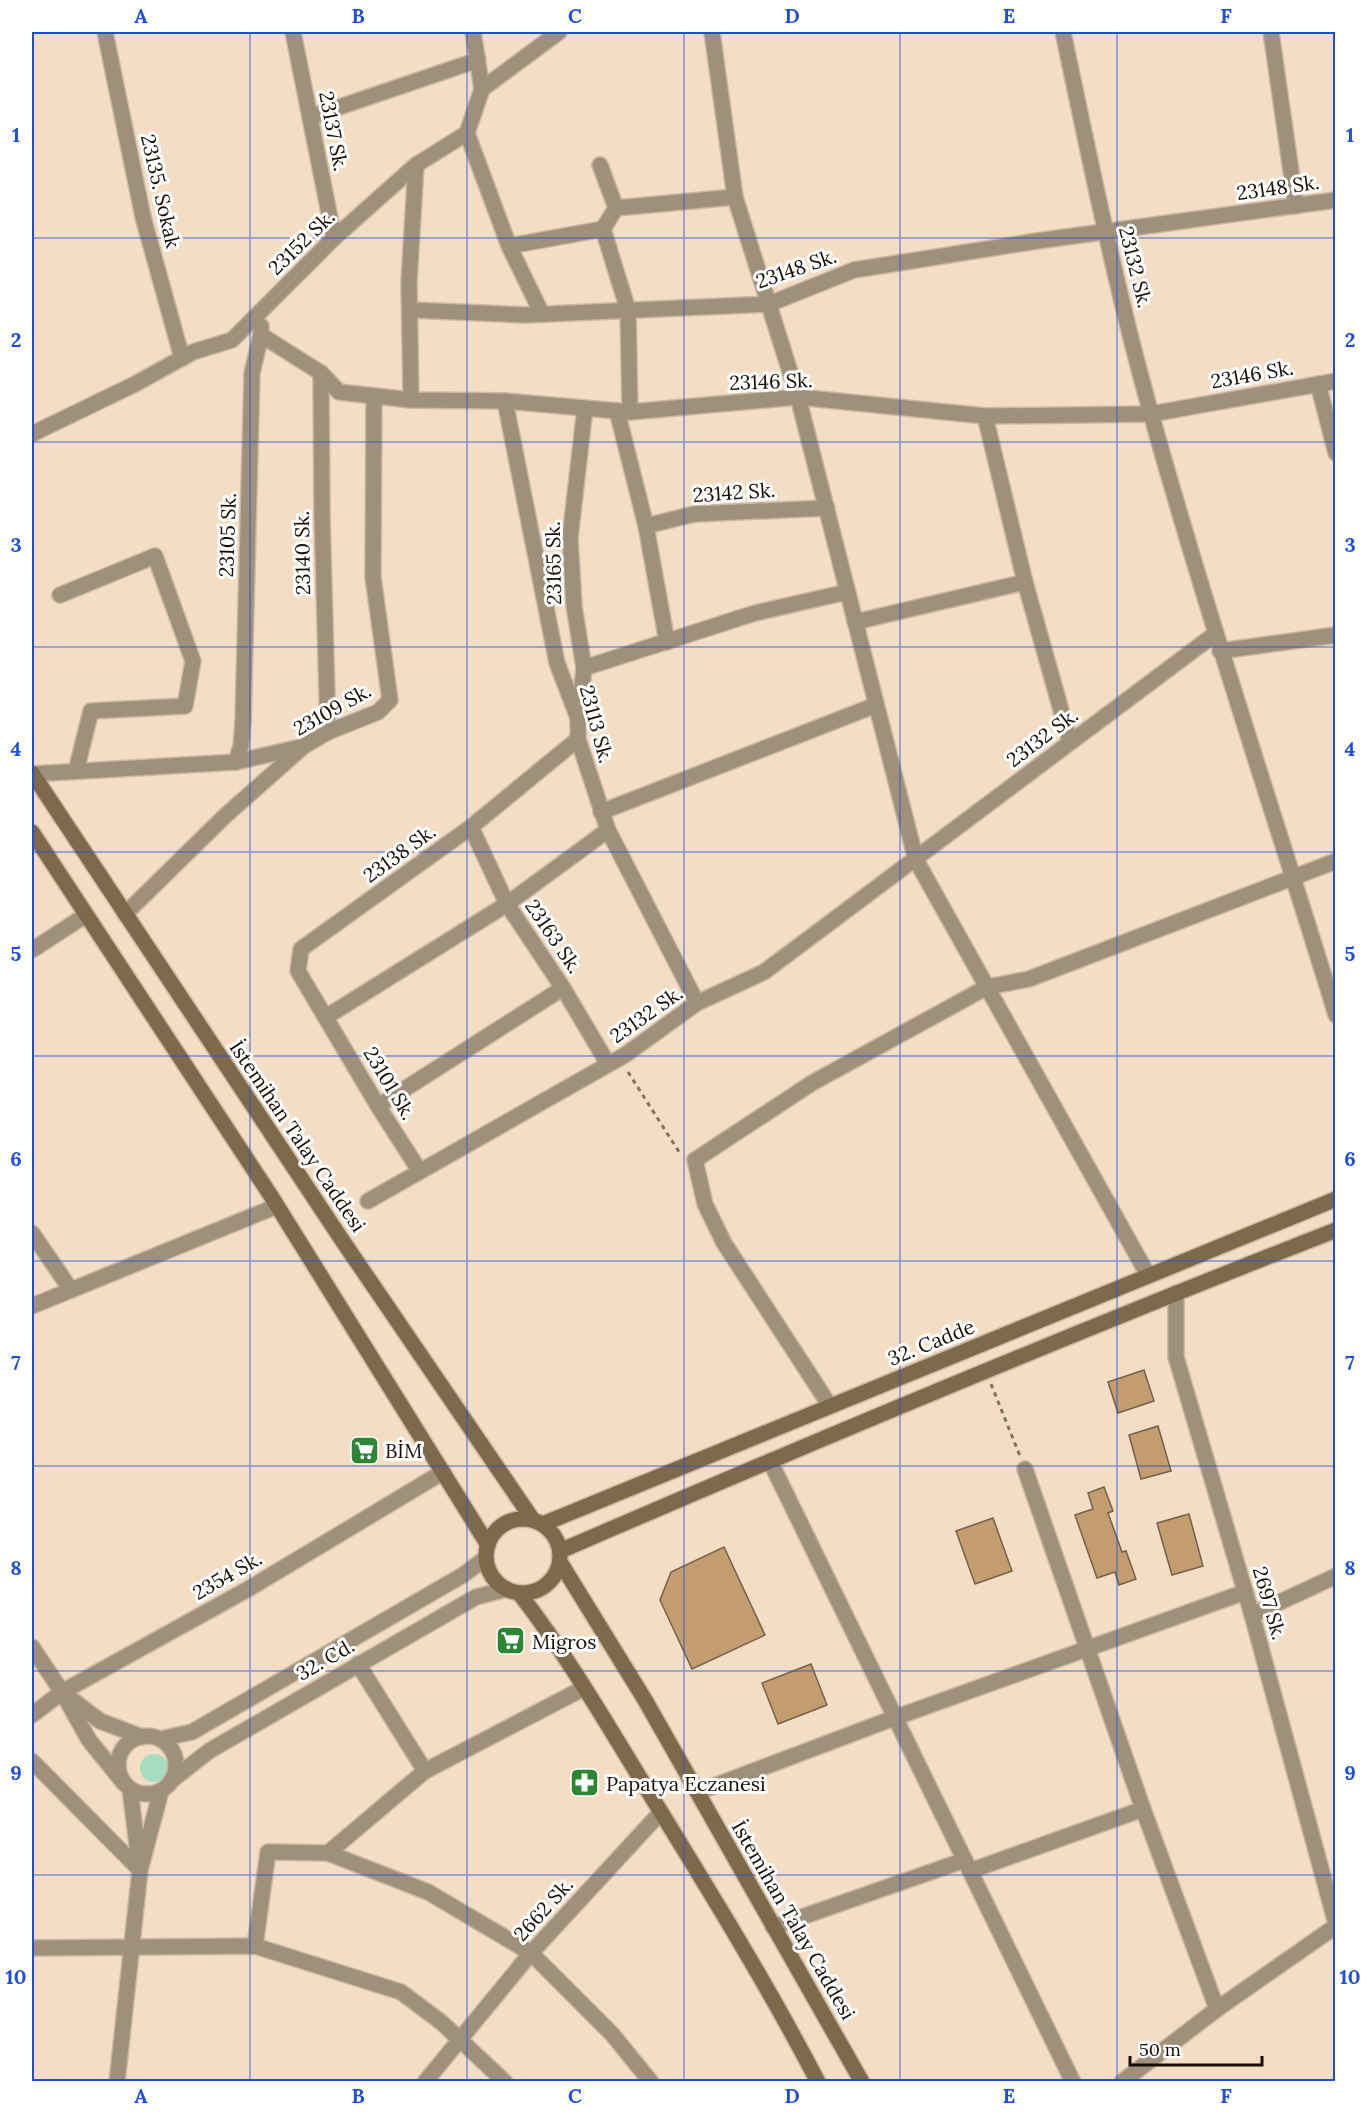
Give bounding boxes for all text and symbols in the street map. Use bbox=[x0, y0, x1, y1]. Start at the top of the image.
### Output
text: A bbox=[134, 3, 148, 28]
text: B bbox=[351, 3, 365, 28]
text: C bbox=[568, 3, 582, 28]
text: D bbox=[784, 3, 800, 28]
text: E bbox=[1003, 3, 1015, 28]
text: F bbox=[1220, 3, 1232, 28]
street label: 23137 Sk. bbox=[314, 89, 354, 173]
text: 1 bbox=[12, 122, 20, 147]
text: 1 bbox=[1346, 122, 1354, 147]
street label: 23135. Sokak bbox=[136, 132, 186, 251]
street label: 23148 Sk. bbox=[1235, 169, 1321, 205]
street label: 23152 Sk. bbox=[263, 204, 339, 280]
street label: 23132 Sk. bbox=[1114, 224, 1158, 310]
street label: 23148 Sk. bbox=[753, 243, 839, 293]
text: 2 bbox=[11, 327, 21, 352]
text: 2 bbox=[1345, 327, 1355, 352]
street label: 23146 Sk. bbox=[1209, 354, 1295, 394]
street label: 23146 Sk. bbox=[729, 367, 813, 395]
street label: 23142 Sk. bbox=[692, 477, 776, 507]
street label: 23105 Sk. bbox=[213, 492, 241, 578]
street label: 23140 Sk. bbox=[289, 511, 315, 595]
street label: 23165 Sk. bbox=[540, 521, 566, 605]
text: 3 bbox=[10, 532, 22, 557]
text: 3 bbox=[1344, 532, 1356, 557]
street label: 23109 Sk. bbox=[289, 677, 375, 741]
street label: 23113 Sk. bbox=[575, 682, 619, 766]
street label: 23132 Sk. bbox=[1001, 702, 1083, 772]
text: 4 bbox=[11, 736, 22, 761]
text: 4 bbox=[1345, 736, 1356, 761]
street label: 23138 Sk. bbox=[358, 818, 440, 888]
street label: 23163 Sk. bbox=[520, 894, 588, 978]
text: 5 bbox=[11, 941, 22, 966]
text: 5 bbox=[1345, 941, 1356, 966]
street label: 23132 Sk. bbox=[605, 980, 687, 1048]
street label: İstemihan Talay Caddesi bbox=[225, 1036, 371, 1236]
street label: 23101 Sk. bbox=[358, 1042, 422, 1124]
text: 6 bbox=[10, 1146, 22, 1171]
text: 6 bbox=[1344, 1146, 1356, 1171]
street label: 32. Cadde bbox=[884, 1313, 978, 1371]
text: 7 bbox=[11, 1350, 21, 1375]
text: 7 bbox=[1345, 1350, 1355, 1375]
supermarket icon: BİM bbox=[348, 1434, 380, 1466]
place label: BİM bbox=[385, 1438, 422, 1463]
street label: 2354 Sk. bbox=[188, 1545, 266, 1605]
text: 8 bbox=[10, 1555, 22, 1580]
text: 8 bbox=[1344, 1555, 1356, 1580]
street label: 2697 Sk. bbox=[1248, 1564, 1292, 1642]
supermarket icon: Migros bbox=[495, 1625, 527, 1657]
place label: Migros bbox=[532, 1629, 597, 1654]
street label: 32. Cd. bbox=[292, 1632, 358, 1686]
text: 9 bbox=[10, 1760, 22, 1785]
text: 9 bbox=[1344, 1760, 1356, 1785]
pharmacy icon: Papatya Eczanesi bbox=[569, 1767, 601, 1799]
place label: Papatya Eczanesi bbox=[606, 1771, 766, 1796]
street label: İstemihan Talay Caddesi bbox=[727, 1816, 861, 2024]
street label: 2662 Sk. bbox=[508, 1872, 578, 1946]
text: 10 bbox=[6, 1964, 26, 1989]
text: 10 bbox=[1340, 1964, 1360, 1989]
scale bar bbox=[1130, 2029, 1262, 2067]
text: 50 m bbox=[1139, 2038, 1181, 2061]
text: A bbox=[134, 2083, 148, 2108]
text: B bbox=[351, 2083, 365, 2108]
text: C bbox=[568, 2083, 582, 2108]
text: D bbox=[784, 2083, 800, 2108]
text: E bbox=[1003, 2083, 1015, 2108]
text: F bbox=[1220, 2083, 1232, 2108]

